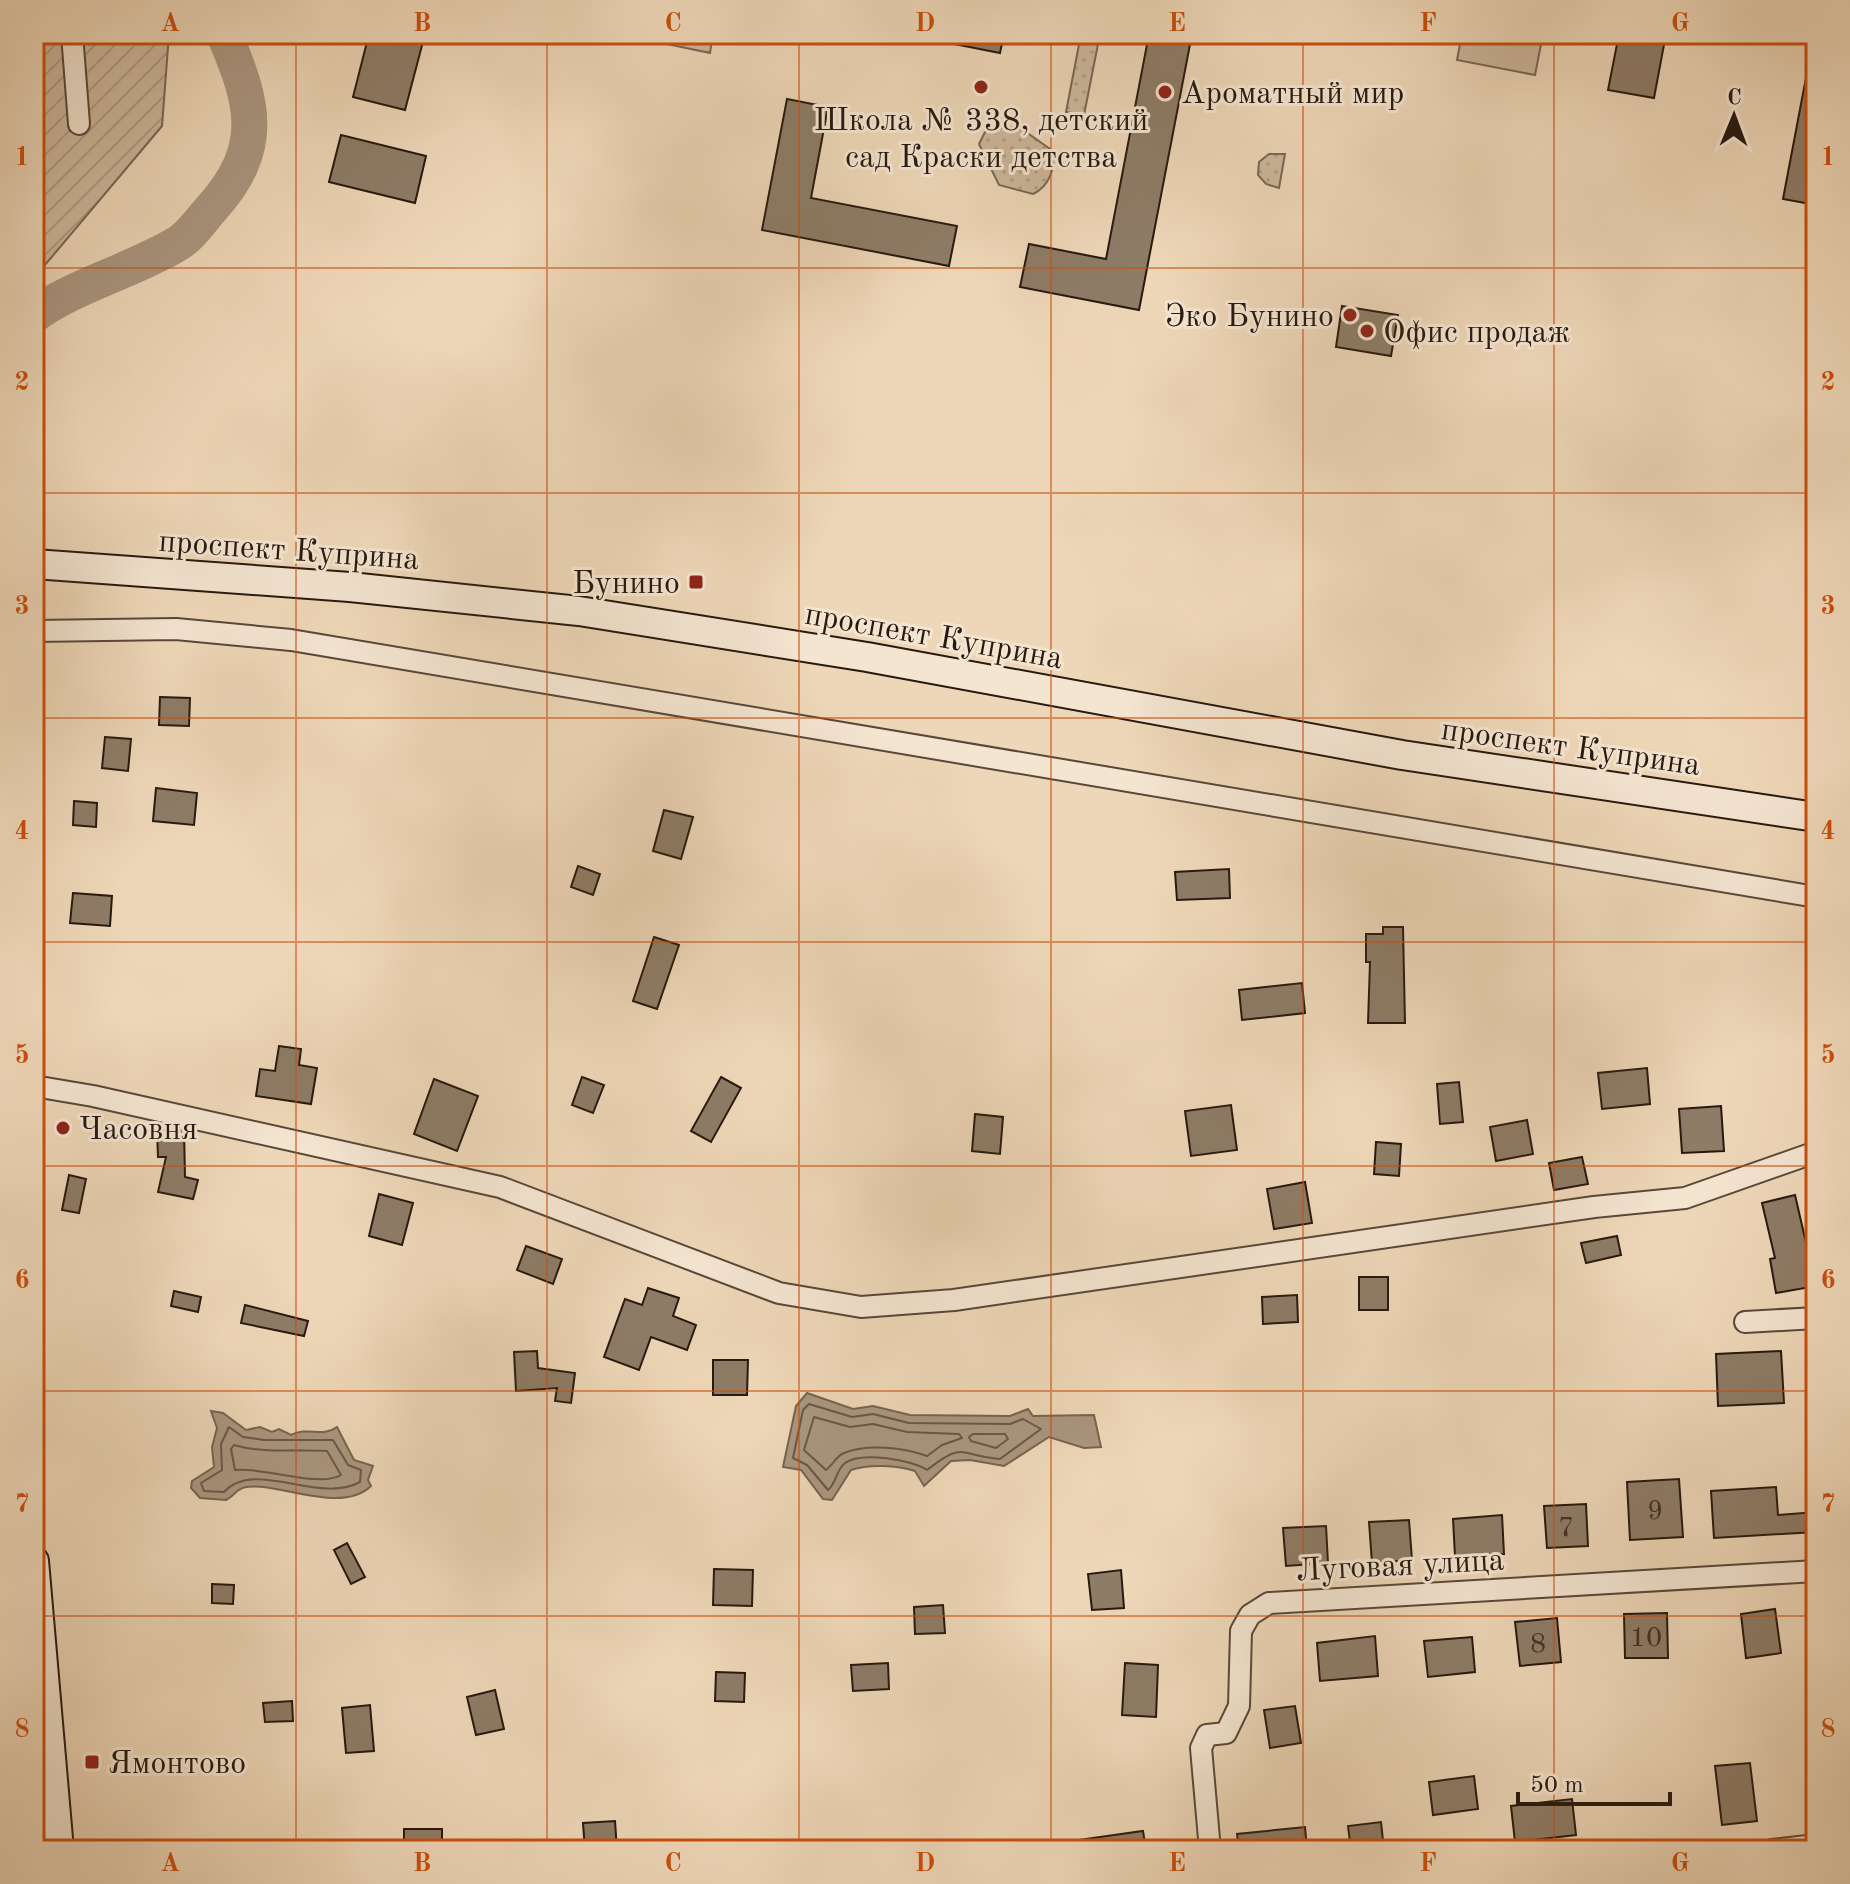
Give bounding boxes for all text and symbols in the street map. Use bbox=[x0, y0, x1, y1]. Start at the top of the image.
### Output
text: A bbox=[160, 11, 180, 37]
text: B bbox=[413, 11, 431, 37]
text: C bbox=[664, 11, 682, 37]
text: D bbox=[915, 11, 935, 37]
text: E bbox=[1168, 11, 1186, 37]
text: F bbox=[1419, 11, 1437, 37]
text: G bbox=[1671, 11, 1689, 37]
north arrow bbox=[1694, 76, 1774, 156]
marker: Школа № 338, детский сад Краски детства bbox=[972, 78, 990, 96]
place label: Ароматный мир bbox=[1181, 79, 1404, 111]
marker: Ароматный мир bbox=[1156, 83, 1174, 101]
text: С bbox=[1727, 87, 1742, 109]
place label: Школа № 338, детский сад Краски детства bbox=[814, 106, 1148, 175]
text: 1 bbox=[14, 145, 30, 171]
text: 1 bbox=[1820, 145, 1836, 171]
place label: Эко Бунино bbox=[1165, 302, 1334, 334]
marker: Эко Бунино bbox=[1341, 306, 1359, 324]
place label: Офис продаж bbox=[1383, 318, 1570, 350]
marker: Офис продаж bbox=[1358, 322, 1376, 340]
text: 2 bbox=[14, 370, 30, 396]
text: 2 bbox=[1820, 370, 1836, 396]
street label: проспект Куприна bbox=[157, 527, 420, 577]
place label: Бунино bbox=[572, 569, 680, 601]
marker: Бунино bbox=[687, 573, 705, 591]
text: 3 bbox=[14, 594, 30, 620]
text: 3 bbox=[1820, 594, 1836, 620]
street label: проспект Куприна bbox=[802, 600, 1065, 676]
street label: проспект Куприна bbox=[1439, 715, 1702, 783]
text: 4 bbox=[14, 819, 30, 845]
text: 4 bbox=[1820, 819, 1836, 845]
text: 5 bbox=[14, 1043, 30, 1069]
text: 5 bbox=[1820, 1043, 1836, 1069]
place label: Часовня bbox=[79, 1115, 198, 1147]
marker: Часовня bbox=[54, 1119, 72, 1137]
text: 6 bbox=[14, 1268, 30, 1294]
text: 6 bbox=[1820, 1268, 1836, 1294]
text: 7 bbox=[14, 1492, 30, 1518]
text: 7 bbox=[1820, 1492, 1836, 1518]
house number: 9 bbox=[1647, 1498, 1663, 1526]
house number: 7 bbox=[1558, 1515, 1574, 1543]
street label: Луговая улица bbox=[1295, 1546, 1505, 1588]
house number: 10 bbox=[1630, 1625, 1662, 1653]
house number: 8 bbox=[1530, 1631, 1546, 1659]
text: 8 bbox=[14, 1717, 30, 1743]
text: 8 bbox=[1820, 1717, 1836, 1743]
place label: Ямонтово bbox=[108, 1749, 246, 1781]
marker: Ямонтово bbox=[83, 1753, 101, 1771]
scale bar bbox=[1518, 1756, 1670, 1806]
text: 50 m bbox=[1530, 1774, 1584, 1798]
text: A bbox=[160, 1851, 180, 1877]
text: B bbox=[413, 1851, 431, 1877]
text: C bbox=[664, 1851, 682, 1877]
text: D bbox=[915, 1851, 935, 1877]
text: E bbox=[1168, 1851, 1186, 1877]
text: F bbox=[1419, 1851, 1437, 1877]
text: G bbox=[1671, 1851, 1689, 1877]

